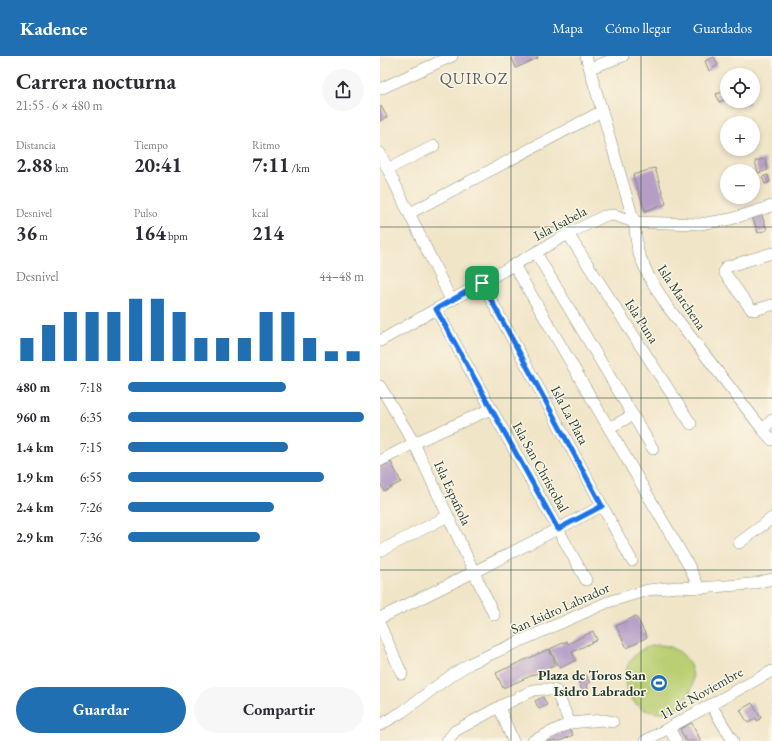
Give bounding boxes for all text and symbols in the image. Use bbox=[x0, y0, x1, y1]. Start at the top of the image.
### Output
text: Kadence bbox=[20, 16, 87, 41]
text: Mapa bbox=[552, 19, 583, 37]
text: Cómo llegar bbox=[605, 19, 671, 37]
text: Guardados bbox=[693, 19, 752, 37]
text: Carrera nocturna bbox=[16, 67, 176, 96]
district label: QUIROZ bbox=[440, 68, 508, 89]
map controls bbox=[720, 68, 760, 204]
button: locate bbox=[720, 68, 760, 108]
button: share bbox=[322, 69, 364, 111]
text: 21:55 · 6 × 480 m bbox=[16, 97, 103, 114]
button: + bbox=[720, 116, 760, 156]
text: Distancia bbox=[16, 138, 56, 152]
text: Tiempo bbox=[134, 138, 168, 152]
text: Ritmo bbox=[252, 138, 280, 152]
text: 2.88 bbox=[16, 152, 53, 178]
text: 20:41 bbox=[134, 152, 182, 178]
text: 7:11 bbox=[252, 152, 289, 178]
text: km bbox=[53, 161, 69, 175]
text: /km bbox=[289, 161, 310, 175]
button: − bbox=[720, 164, 760, 204]
street label: Isla Isabela bbox=[530, 201, 590, 244]
text: Desnivel bbox=[16, 206, 52, 220]
text: Pulso bbox=[134, 206, 158, 220]
text: kcal bbox=[252, 206, 269, 220]
text: 36 bbox=[16, 220, 37, 246]
text: 164 bbox=[134, 220, 166, 246]
text: 214 bbox=[252, 220, 284, 246]
text: m bbox=[37, 229, 48, 243]
text: bpm bbox=[166, 229, 188, 243]
street label: Isla Marchena bbox=[654, 261, 711, 333]
pin bbox=[465, 266, 499, 300]
text: Desnivel bbox=[16, 268, 59, 285]
text: 44–48 m bbox=[319, 268, 364, 285]
icon: arrive bbox=[471, 272, 493, 294]
street label: Isla Puna bbox=[621, 295, 663, 347]
text: 480 m bbox=[16, 379, 50, 396]
text: 7:18 bbox=[80, 379, 102, 396]
street label: Isla La Plata bbox=[547, 382, 593, 448]
text: 960 m bbox=[16, 409, 50, 426]
text: 6:35 bbox=[80, 409, 102, 426]
street label: Isla San Christobal bbox=[509, 419, 573, 516]
text: 1.4 km bbox=[16, 439, 54, 456]
text: 7:15 bbox=[80, 439, 102, 456]
street label: Isla Española bbox=[430, 458, 476, 528]
text: 1.9 km bbox=[16, 469, 54, 486]
text: 6:55 bbox=[80, 469, 102, 486]
text: 2.4 km bbox=[16, 499, 54, 516]
text: 7:26 bbox=[80, 499, 102, 516]
text: 2.9 km bbox=[16, 529, 54, 546]
text: 7:36 bbox=[80, 529, 102, 546]
street label: San Isidro Labrador bbox=[508, 578, 613, 638]
street label: 11 de Noviembre bbox=[656, 662, 746, 723]
place label: Plaza de Toros San Isidro Labrador bbox=[538, 666, 646, 700]
sports icon: Plaza de Toros San Isidro Labrador bbox=[649, 673, 669, 693]
button: Guardar bbox=[16, 687, 186, 733]
button: Compartir bbox=[194, 687, 364, 733]

